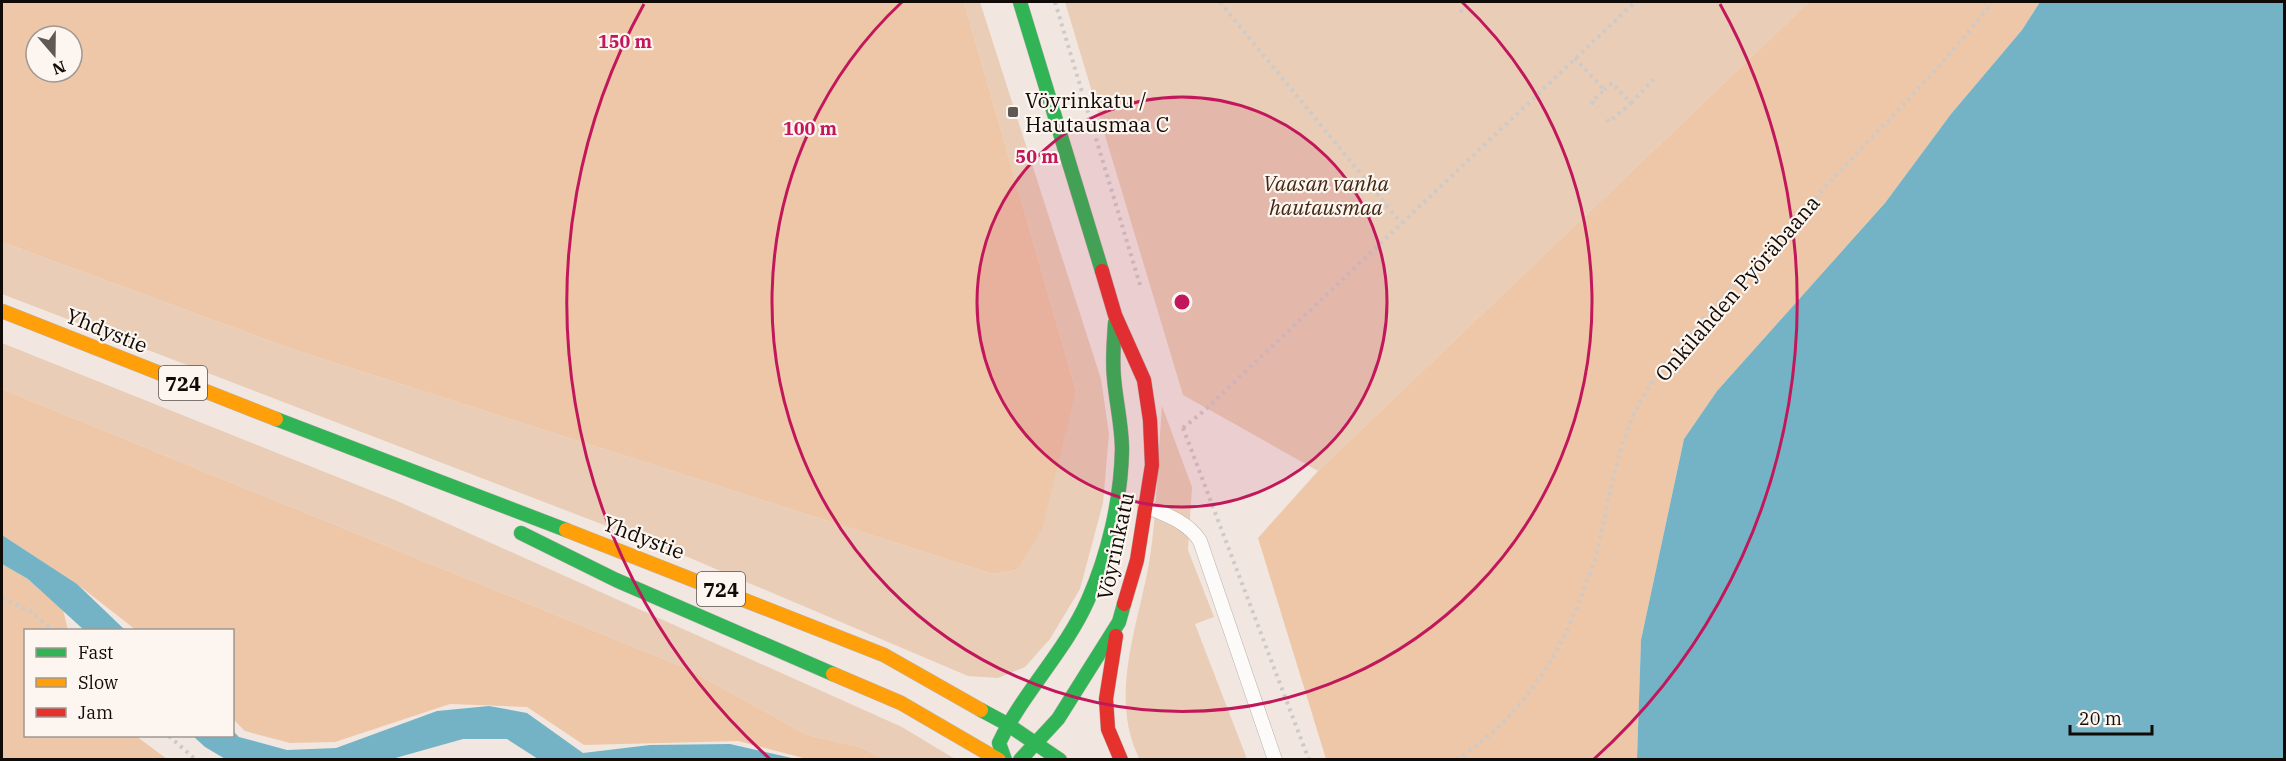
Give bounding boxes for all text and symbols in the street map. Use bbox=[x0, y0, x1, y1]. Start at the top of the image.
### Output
north arrow bbox=[24, 24, 84, 84]
text: 150 m bbox=[598, 30, 653, 53]
text: N bbox=[50, 57, 68, 80]
place label: Vöyrinkatu / Hautausmaa C bbox=[1025, 86, 1169, 138]
marker: Vöyrinkatu / Hautausmaa C bbox=[1006, 105, 1020, 119]
text: 100 m bbox=[783, 117, 838, 140]
text: 50 m bbox=[1015, 145, 1059, 168]
park label: Vaasan vanha hautausmaa bbox=[1263, 169, 1390, 221]
street label: Onkilahden Pyöräbaana bbox=[1648, 189, 1826, 387]
centre of rings bbox=[1172, 292, 1192, 312]
street label: Yhdystie bbox=[62, 301, 152, 359]
road number: 724 bbox=[159, 366, 207, 400]
street label: Vöyrinkatu bbox=[1090, 490, 1140, 602]
street label: Yhdystie bbox=[599, 509, 689, 565]
road number: 724 bbox=[697, 572, 745, 606]
legend bbox=[24, 629, 234, 737]
text: Fast bbox=[78, 641, 113, 664]
text: Slow bbox=[78, 671, 118, 694]
scale bar bbox=[2070, 698, 2152, 736]
text: Jam bbox=[78, 701, 113, 724]
text: 20 m bbox=[2079, 707, 2122, 730]

